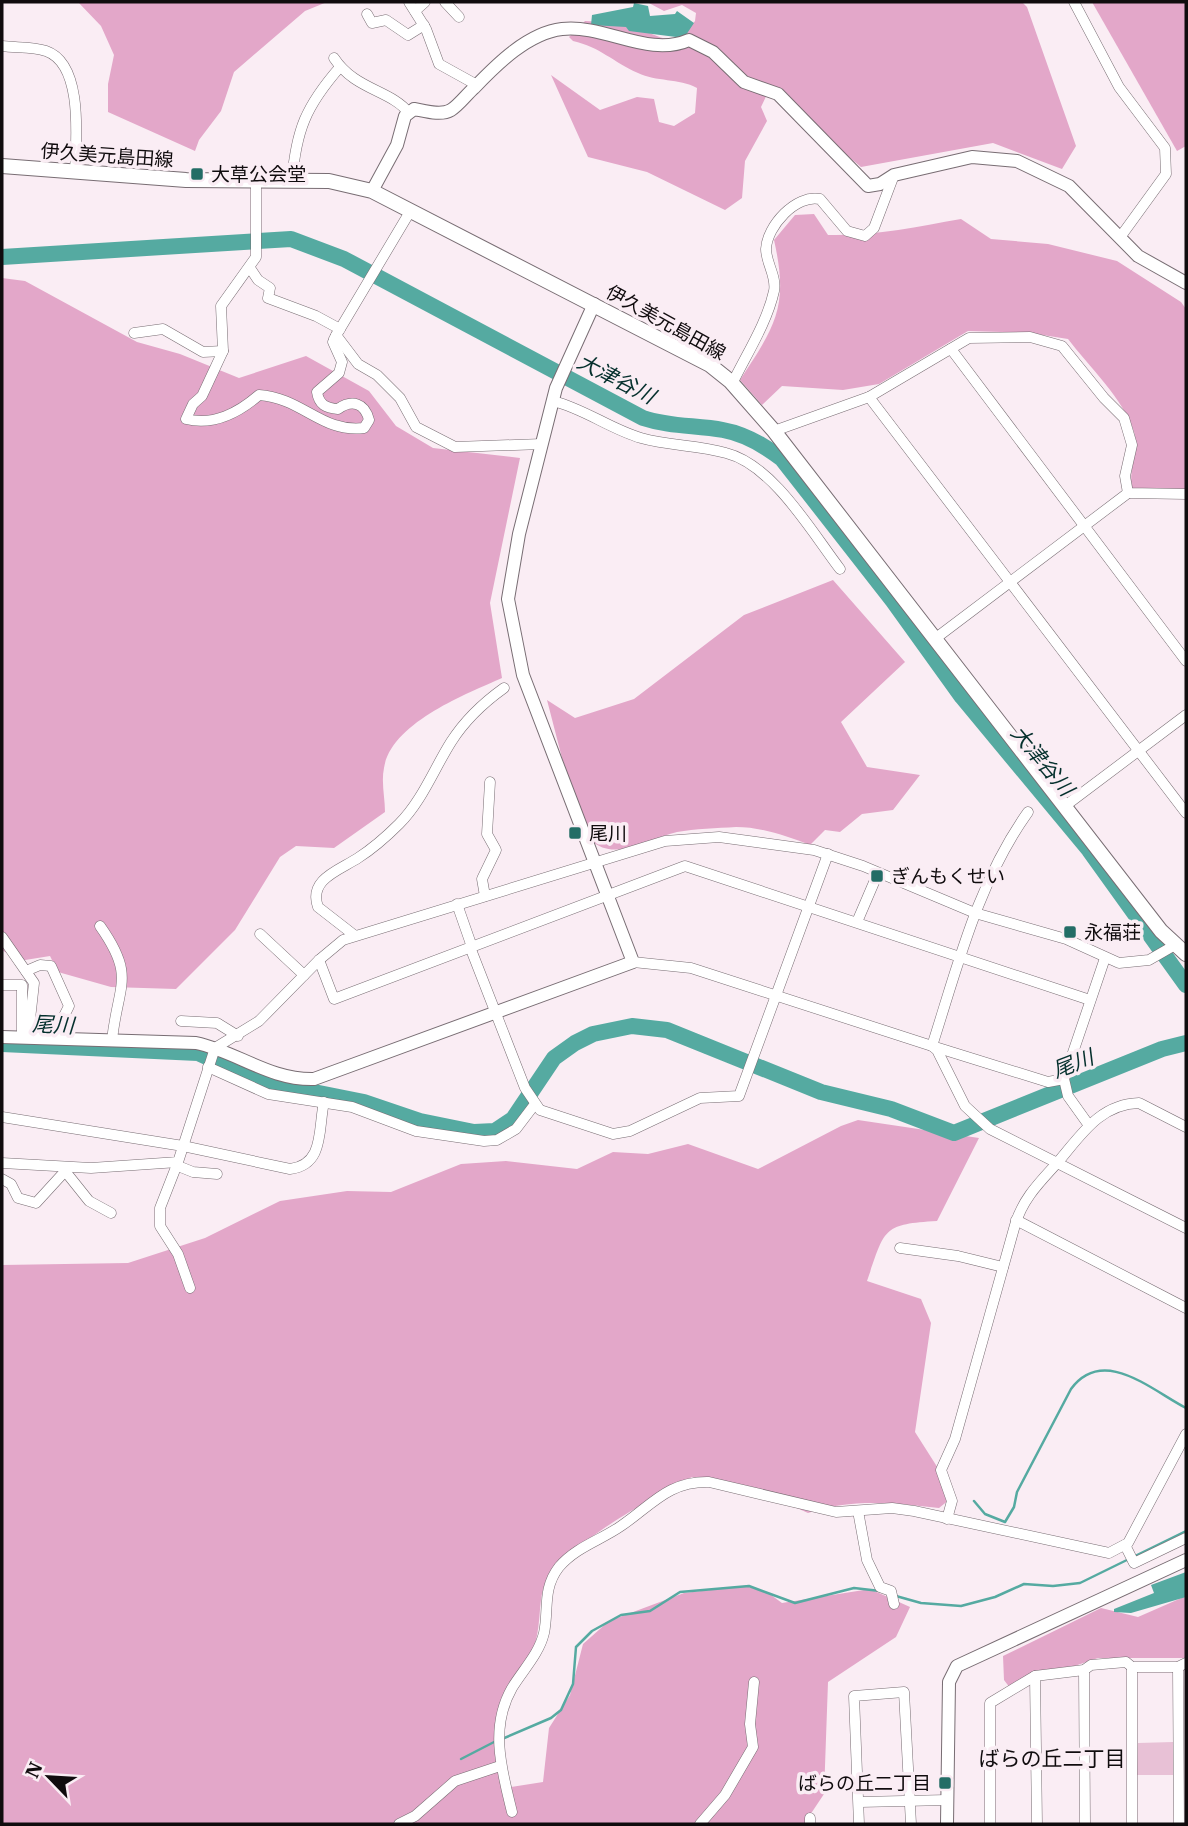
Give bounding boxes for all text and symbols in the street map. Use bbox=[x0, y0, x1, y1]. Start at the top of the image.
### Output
street label: 伊久美元島田線 bbox=[40, 138, 174, 172]
place label: 大草公会堂 bbox=[211, 162, 306, 186]
marker: 大草公会堂 bbox=[189, 166, 205, 182]
street label: 伊久美元島田線 bbox=[602, 279, 730, 365]
water label: 大津谷川 bbox=[573, 347, 662, 411]
water label: 大津谷川 bbox=[1005, 719, 1082, 803]
place label: 尾川 bbox=[589, 821, 627, 845]
marker: 尾川 bbox=[567, 825, 583, 841]
place label: ぎんもくせい bbox=[891, 864, 1005, 888]
marker: ぎんもくせい bbox=[869, 868, 885, 884]
place label: 永福荘 bbox=[1084, 920, 1141, 944]
marker: 永福荘 bbox=[1062, 924, 1078, 940]
water label: 尾川 bbox=[31, 1009, 77, 1039]
water label: 尾川 bbox=[1048, 1042, 1099, 1084]
north arrow bbox=[14, 1742, 84, 1812]
district label: ばらの丘二丁目 bbox=[979, 1744, 1126, 1772]
text: N bbox=[20, 1758, 48, 1782]
place label: ばらの丘二丁目 bbox=[798, 1771, 931, 1795]
marker: ばらの丘二丁目 bbox=[937, 1775, 953, 1791]

